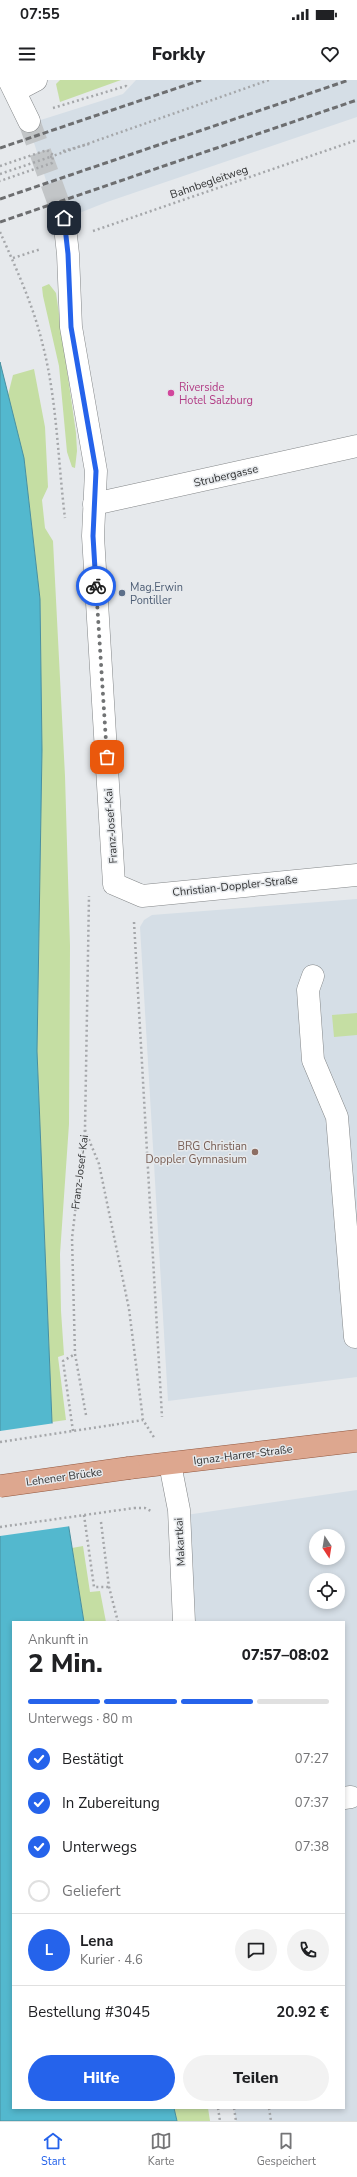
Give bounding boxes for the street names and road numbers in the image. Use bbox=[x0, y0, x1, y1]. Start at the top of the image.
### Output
street label: Bahnbegleitweg bbox=[168, 162, 250, 202]
street label: Strubergasse bbox=[192, 461, 260, 491]
street label: Franz-Josef-Kai bbox=[101, 788, 121, 864]
street label: Christian-Doppler-Straße bbox=[172, 872, 298, 900]
street label: Franz-Josef-Kai bbox=[68, 1134, 92, 1210]
street label: Ignaz-Harrer-Straße bbox=[193, 1441, 293, 1469]
street label: Lehener Brücke bbox=[25, 1464, 103, 1490]
street label: Makartkai bbox=[171, 1517, 189, 1567]

